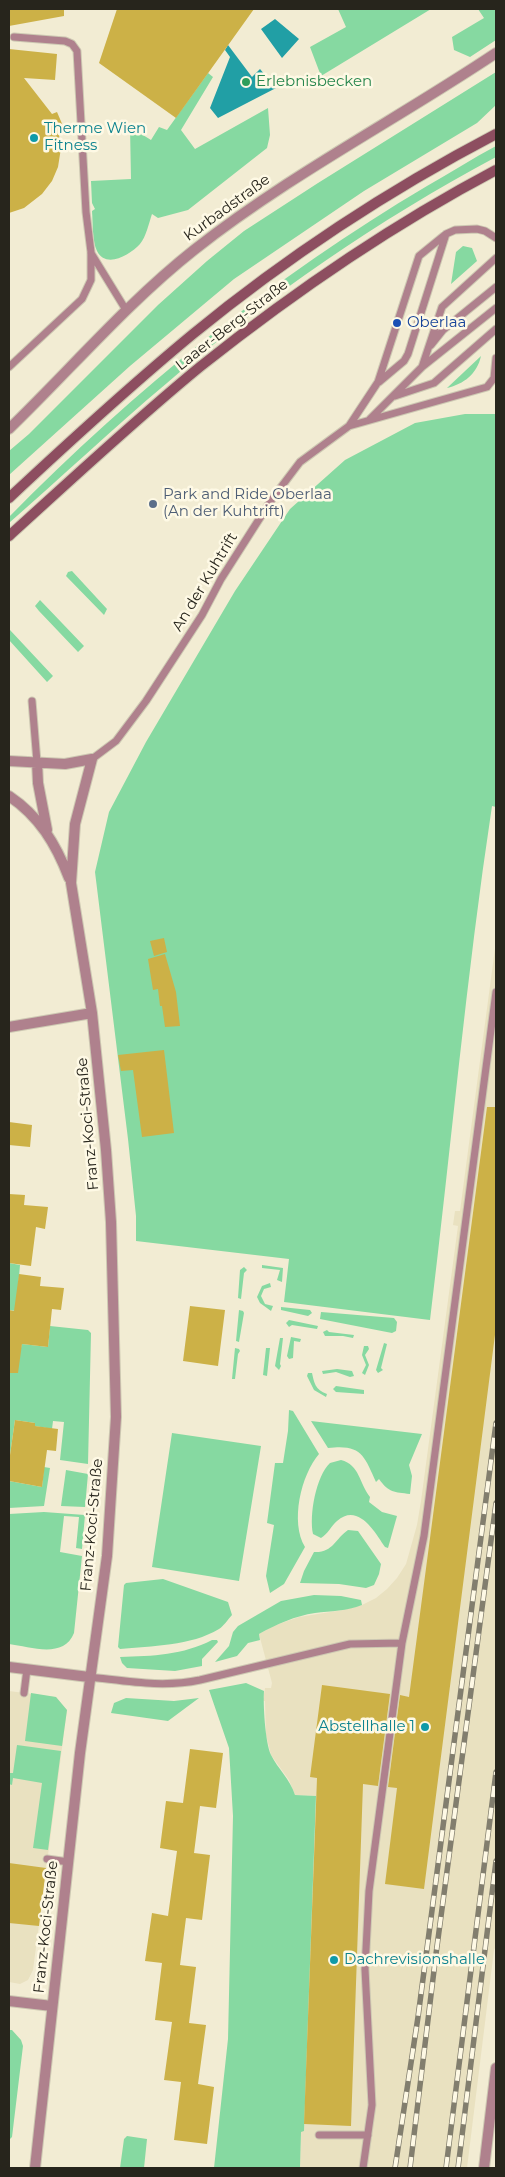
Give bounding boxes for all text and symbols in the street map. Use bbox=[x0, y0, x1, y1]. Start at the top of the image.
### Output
place label: Erlebnisbecken bbox=[256, 73, 372, 91]
marker: Erlebnisbecken bbox=[240, 76, 252, 88]
place label: Therme Wien Fitness bbox=[44, 120, 146, 155]
marker: Therme Wien Fitness bbox=[28, 132, 40, 144]
street label: Kurbadstraße bbox=[180, 171, 274, 245]
street label: Laaer-Berg-Straße bbox=[172, 276, 292, 374]
place label: Oberlaa bbox=[407, 314, 466, 332]
marker: Oberlaa bbox=[391, 317, 403, 329]
place label: Park and Ride Oberlaa (An der Kuhtrift) bbox=[163, 486, 332, 521]
marker: Park and Ride Oberlaa (An der Kuhtrift) bbox=[147, 498, 159, 510]
street label: An der Kuhtrift bbox=[168, 529, 242, 635]
street label: Franz-Koci-Straße bbox=[73, 1057, 103, 1191]
street label: Franz-Koci-Straße bbox=[77, 1458, 107, 1592]
place label: Abstellhalle 1 bbox=[318, 1718, 415, 1736]
marker: Abstellhalle 1 bbox=[419, 1721, 431, 1733]
street label: Franz-Koci-Straße bbox=[30, 1860, 62, 1994]
place label: Dachrevisionshalle bbox=[344, 1951, 485, 1969]
marker: Dachrevisionshalle bbox=[328, 1954, 340, 1966]

